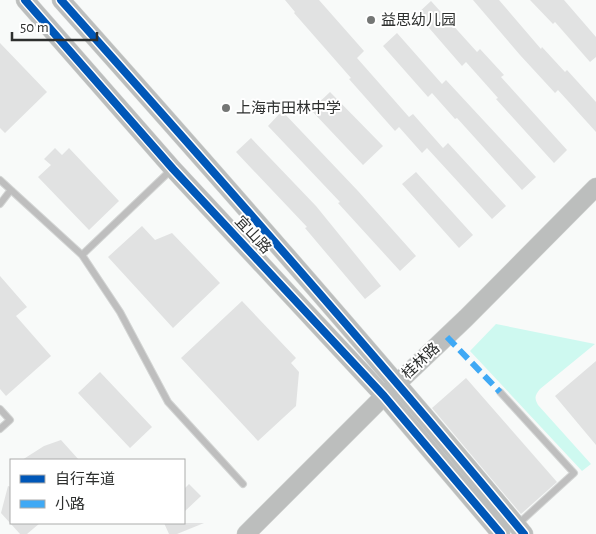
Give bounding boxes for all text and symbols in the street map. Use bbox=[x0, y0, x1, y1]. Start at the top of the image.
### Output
scale bar bbox=[12, 10, 98, 42]
place label: 益思幼儿园 bbox=[381, 12, 456, 28]
marker: 益思幼儿园 bbox=[365, 14, 377, 26]
text: 50 m bbox=[20, 20, 49, 35]
place label: 上海市田林中学 bbox=[236, 100, 341, 116]
marker: 上海市田林中学 bbox=[220, 102, 232, 114]
street label: 宜山路 bbox=[232, 213, 275, 257]
street label: 桂林路 bbox=[399, 339, 443, 382]
legend bbox=[10, 459, 185, 524]
text: 自行车道 bbox=[55, 471, 115, 487]
text: 小路 bbox=[55, 496, 85, 512]

